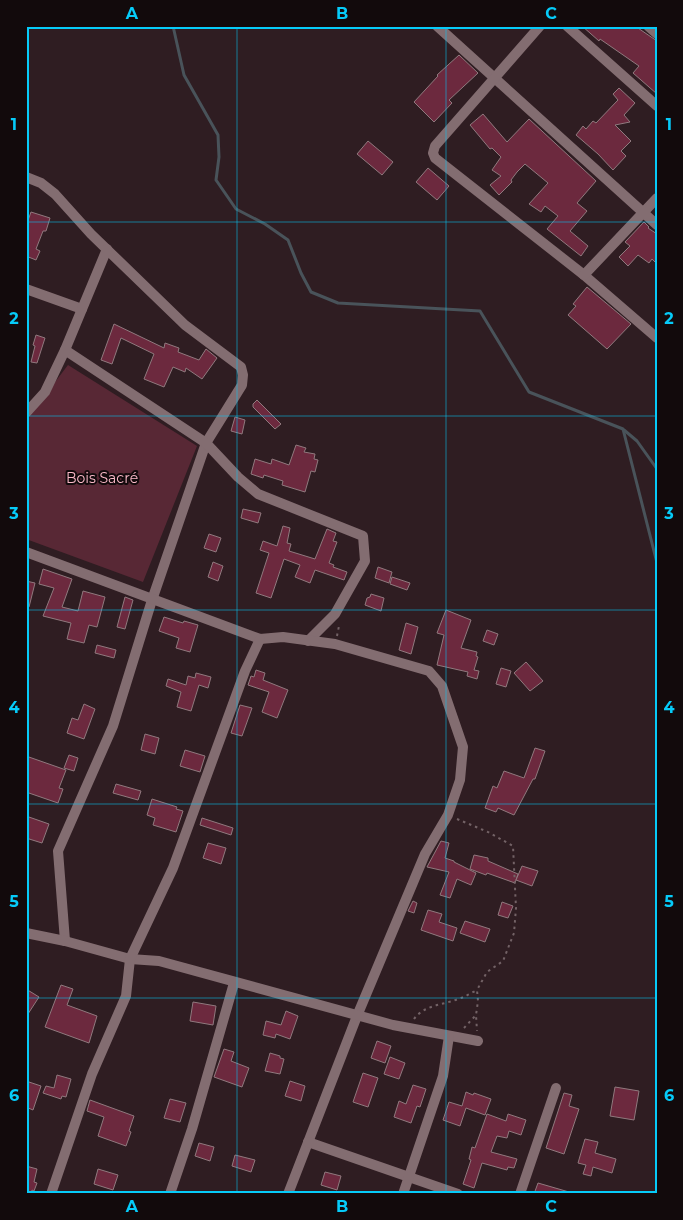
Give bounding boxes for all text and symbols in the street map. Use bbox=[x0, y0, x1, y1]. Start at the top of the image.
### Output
text: A bbox=[125, 4, 139, 23]
text: B bbox=[336, 4, 348, 23]
text: C bbox=[545, 4, 557, 23]
text: 1 bbox=[11, 115, 17, 134]
text: 1 bbox=[666, 115, 672, 134]
text: 2 bbox=[9, 309, 19, 328]
text: 2 bbox=[664, 309, 674, 328]
park label: Bois Sacré bbox=[66, 469, 138, 487]
text: 3 bbox=[8, 504, 19, 523]
text: 3 bbox=[663, 504, 674, 523]
text: 4 bbox=[8, 698, 20, 717]
text: 4 bbox=[663, 698, 675, 717]
text: 5 bbox=[9, 892, 19, 911]
text: 5 bbox=[664, 892, 674, 911]
text: 6 bbox=[9, 1086, 19, 1105]
text: 6 bbox=[664, 1086, 674, 1105]
text: A bbox=[125, 1197, 139, 1216]
text: B bbox=[336, 1197, 348, 1216]
text: C bbox=[545, 1197, 557, 1216]

